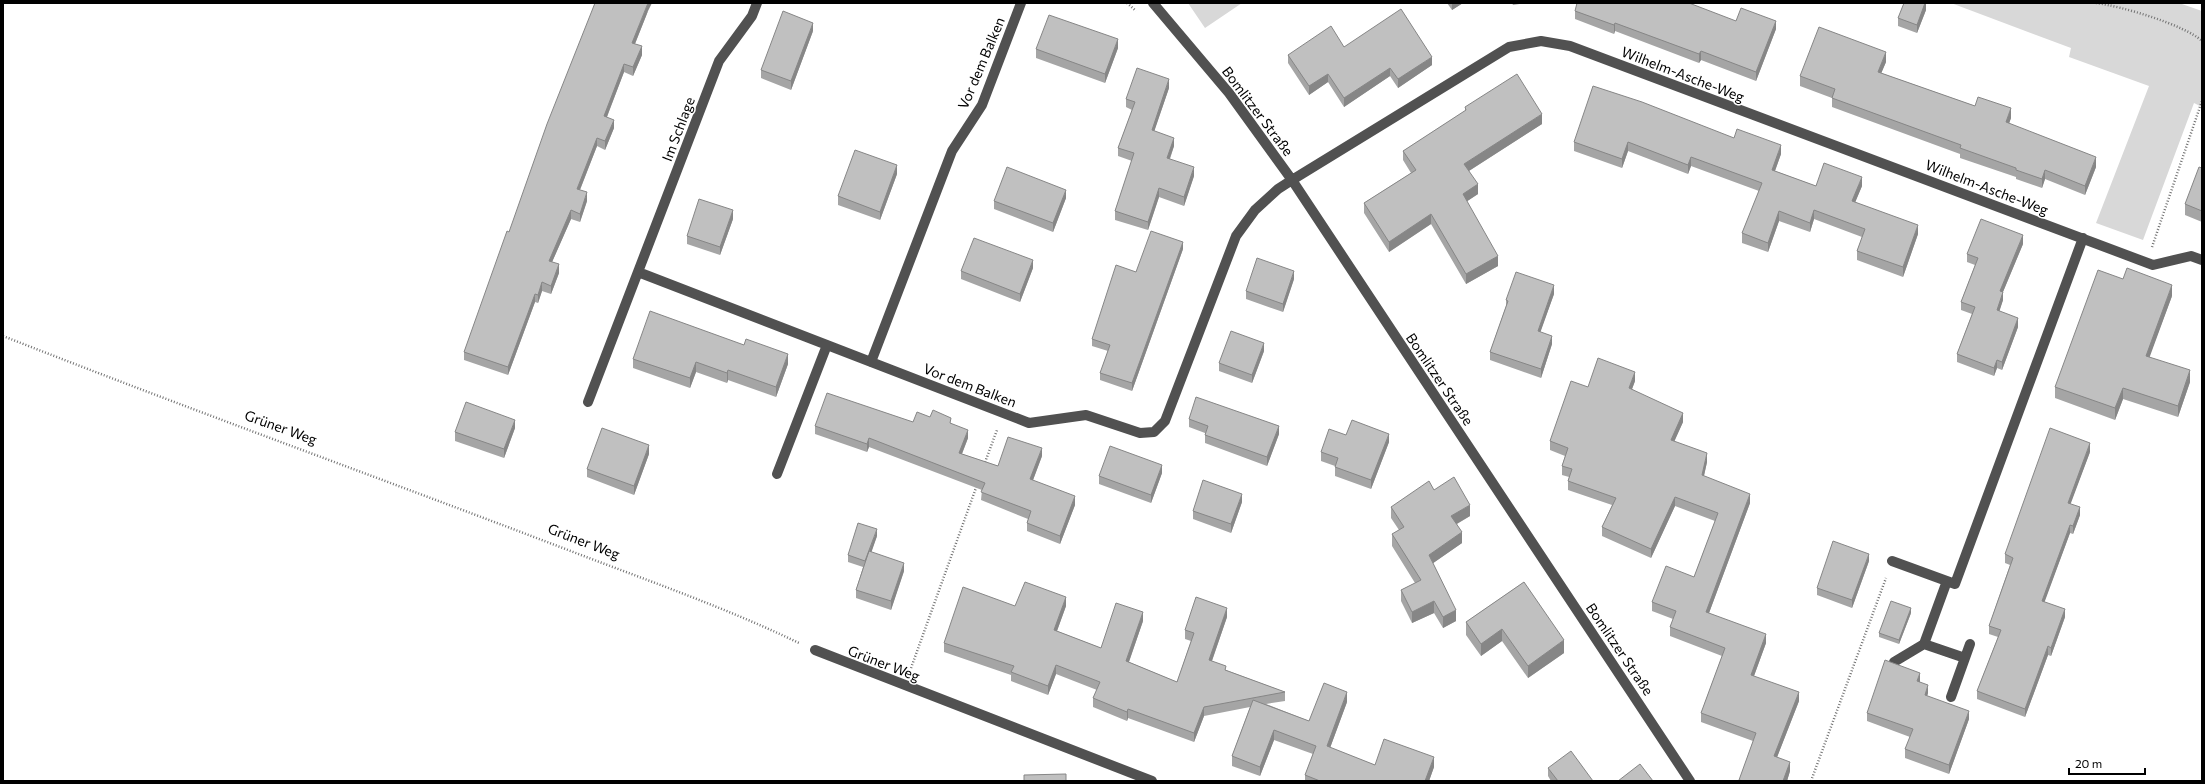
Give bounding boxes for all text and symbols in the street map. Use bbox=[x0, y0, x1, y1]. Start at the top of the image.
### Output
street label: Vor dem Balken bbox=[954, 14, 1008, 112]
street label: Wilhelm-Asche-Weg bbox=[1619, 43, 1747, 105]
street label: Bomlitzer Straße bbox=[1219, 63, 1297, 159]
street label: Im Schlage bbox=[658, 94, 698, 164]
street label: Wilhelm-Asche-Weg bbox=[1923, 156, 2051, 218]
street label: Bomlitzer Straße bbox=[1403, 330, 1477, 428]
street label: Vor dem Balken bbox=[921, 359, 1019, 411]
street label: Grüner Weg bbox=[243, 406, 320, 448]
street label: Grüner Weg bbox=[546, 520, 623, 563]
street label: Bomlitzer Straße bbox=[1583, 600, 1657, 698]
street label: Grüner Weg bbox=[846, 642, 923, 685]
scale bar bbox=[2069, 750, 2145, 776]
text: 20 m bbox=[2075, 756, 2102, 770]

